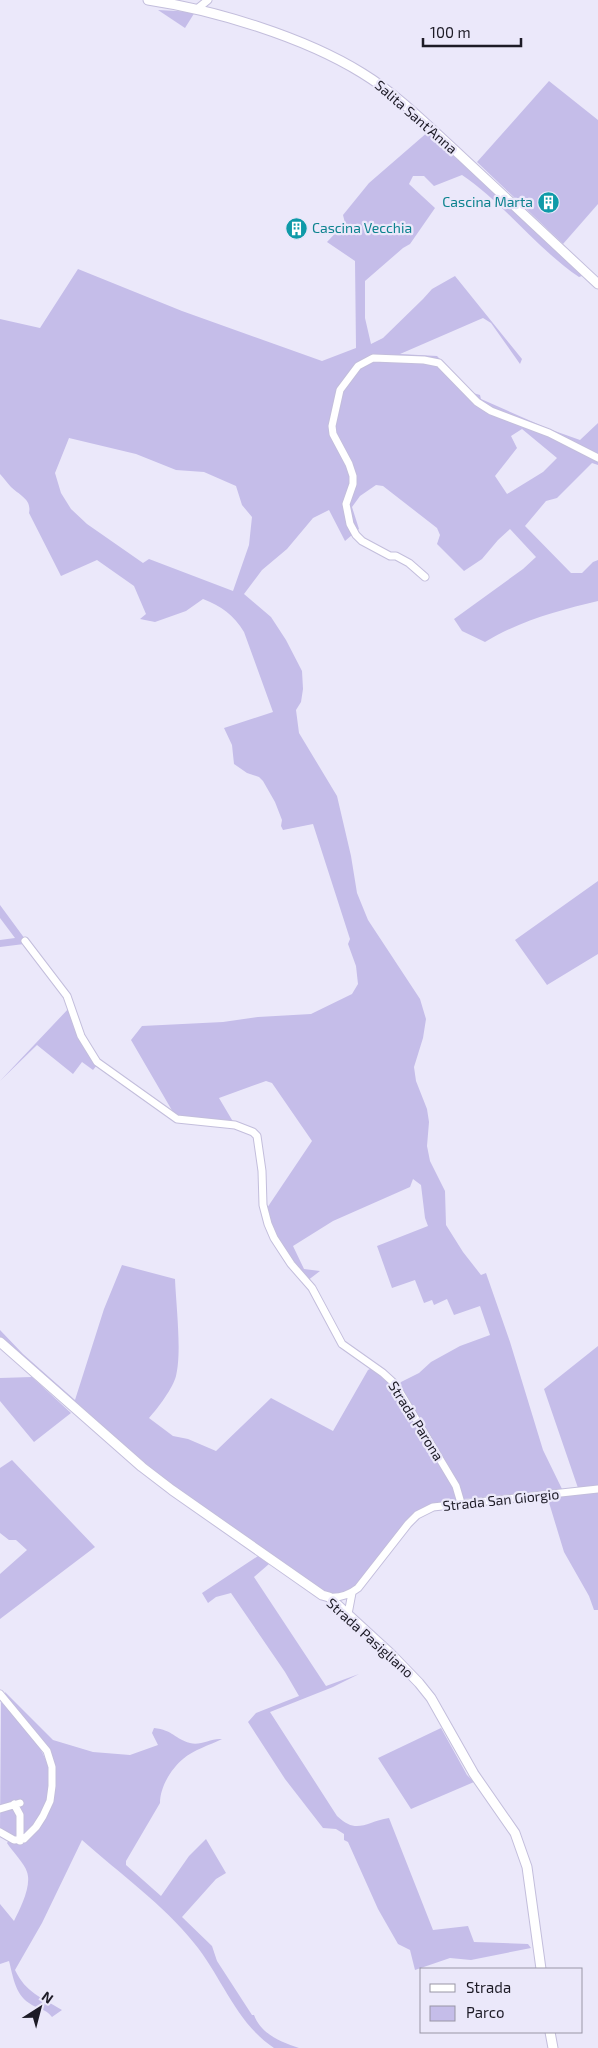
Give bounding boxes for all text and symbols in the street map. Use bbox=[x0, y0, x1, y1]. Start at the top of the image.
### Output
scale bar bbox=[423, 15, 520, 47]
text: 100 m bbox=[430, 23, 471, 41]
street label: Salita Sant'Anna bbox=[372, 76, 461, 157]
building icon: Cascina Marta bbox=[537, 190, 561, 214]
place label: Cascina Marta bbox=[442, 193, 533, 210]
building icon: Cascina Vecchia bbox=[284, 216, 308, 240]
place label: Cascina Vecchia bbox=[312, 219, 412, 236]
street label: Strada Parona bbox=[385, 1378, 448, 1464]
street label: Strada San Giorgio bbox=[442, 1485, 560, 1514]
street label: Strada Pasigliano bbox=[323, 1594, 417, 1681]
legend bbox=[420, 1968, 583, 2033]
text: Strada bbox=[466, 1978, 511, 1996]
north arrow bbox=[15, 1983, 65, 2033]
text: N bbox=[39, 1987, 57, 2007]
text: Parco bbox=[466, 2003, 505, 2021]

